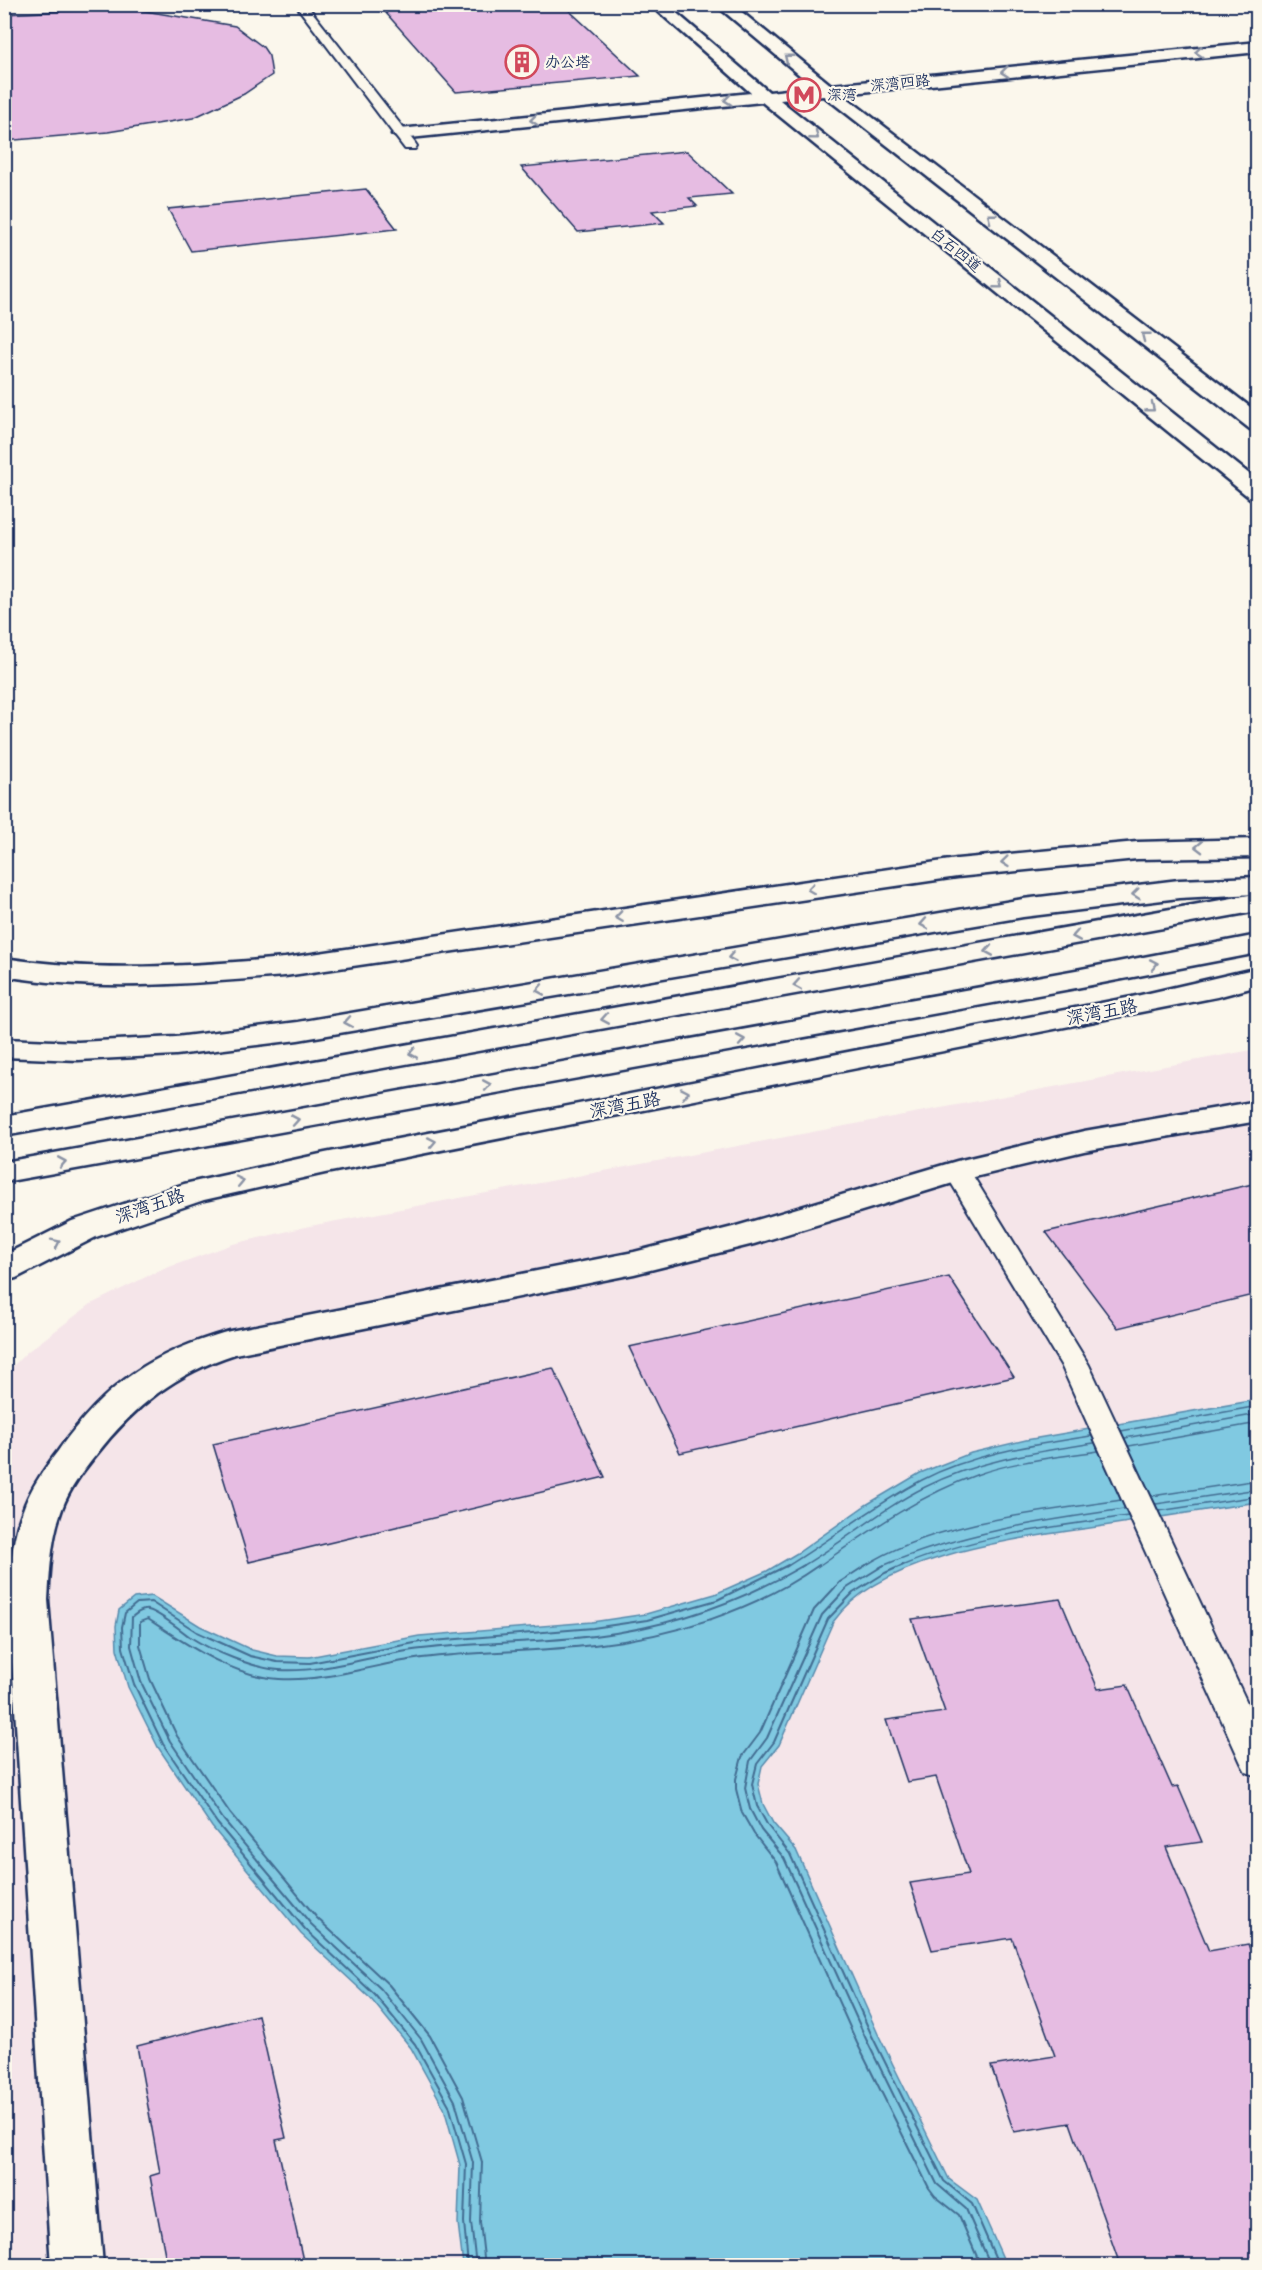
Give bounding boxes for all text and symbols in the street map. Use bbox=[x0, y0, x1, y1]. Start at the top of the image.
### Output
building icon: 办公塔 bbox=[504, 44, 540, 80]
one-way arrow bbox=[1195, 45, 1204, 58]
place label: 办公塔 bbox=[545, 52, 590, 72]
one-way arrow bbox=[784, 54, 795, 65]
one-way arrow bbox=[1001, 65, 1010, 78]
street label: 深湾四路 bbox=[869, 70, 931, 96]
metro station icon: 深湾 bbox=[786, 77, 822, 113]
place label: 深湾 bbox=[827, 85, 857, 105]
one-way arrow bbox=[723, 93, 732, 106]
one-way arrow bbox=[529, 113, 538, 126]
one-way arrow bbox=[808, 129, 819, 140]
one-way arrow bbox=[987, 213, 998, 224]
street label: 白石四道 bbox=[926, 223, 986, 277]
one-way arrow bbox=[992, 278, 1003, 289]
one-way arrow bbox=[1141, 333, 1152, 344]
one-way arrow bbox=[1144, 400, 1155, 411]
one-way arrow bbox=[1195, 841, 1204, 854]
one-way arrow bbox=[1000, 855, 1009, 868]
one-way arrow bbox=[807, 882, 816, 894]
one-way arrow bbox=[1132, 887, 1141, 900]
one-way arrow bbox=[614, 911, 623, 923]
one-way arrow bbox=[920, 918, 929, 930]
one-way arrow bbox=[1071, 929, 1081, 942]
one-way arrow bbox=[984, 945, 994, 957]
one-way arrow bbox=[727, 950, 737, 963]
one-way arrow bbox=[1149, 958, 1159, 971]
one-way arrow bbox=[792, 979, 802, 991]
one-way arrow bbox=[535, 983, 545, 995]
street label: 深湾五路 bbox=[1064, 993, 1140, 1031]
one-way arrow bbox=[600, 1013, 610, 1025]
one-way arrow bbox=[343, 1015, 353, 1028]
one-way arrow bbox=[736, 1034, 746, 1046]
one-way arrow bbox=[408, 1047, 418, 1059]
one-way arrow bbox=[482, 1079, 492, 1092]
street label: 深湾五路 bbox=[587, 1086, 663, 1124]
one-way arrow bbox=[680, 1087, 690, 1100]
one-way arrow bbox=[290, 1114, 300, 1127]
one-way arrow bbox=[426, 1136, 436, 1149]
one-way arrow bbox=[57, 1156, 67, 1169]
one-way arrow bbox=[235, 1175, 245, 1188]
street label: 深湾五路 bbox=[112, 1183, 188, 1229]
one-way arrow bbox=[50, 1238, 61, 1250]

